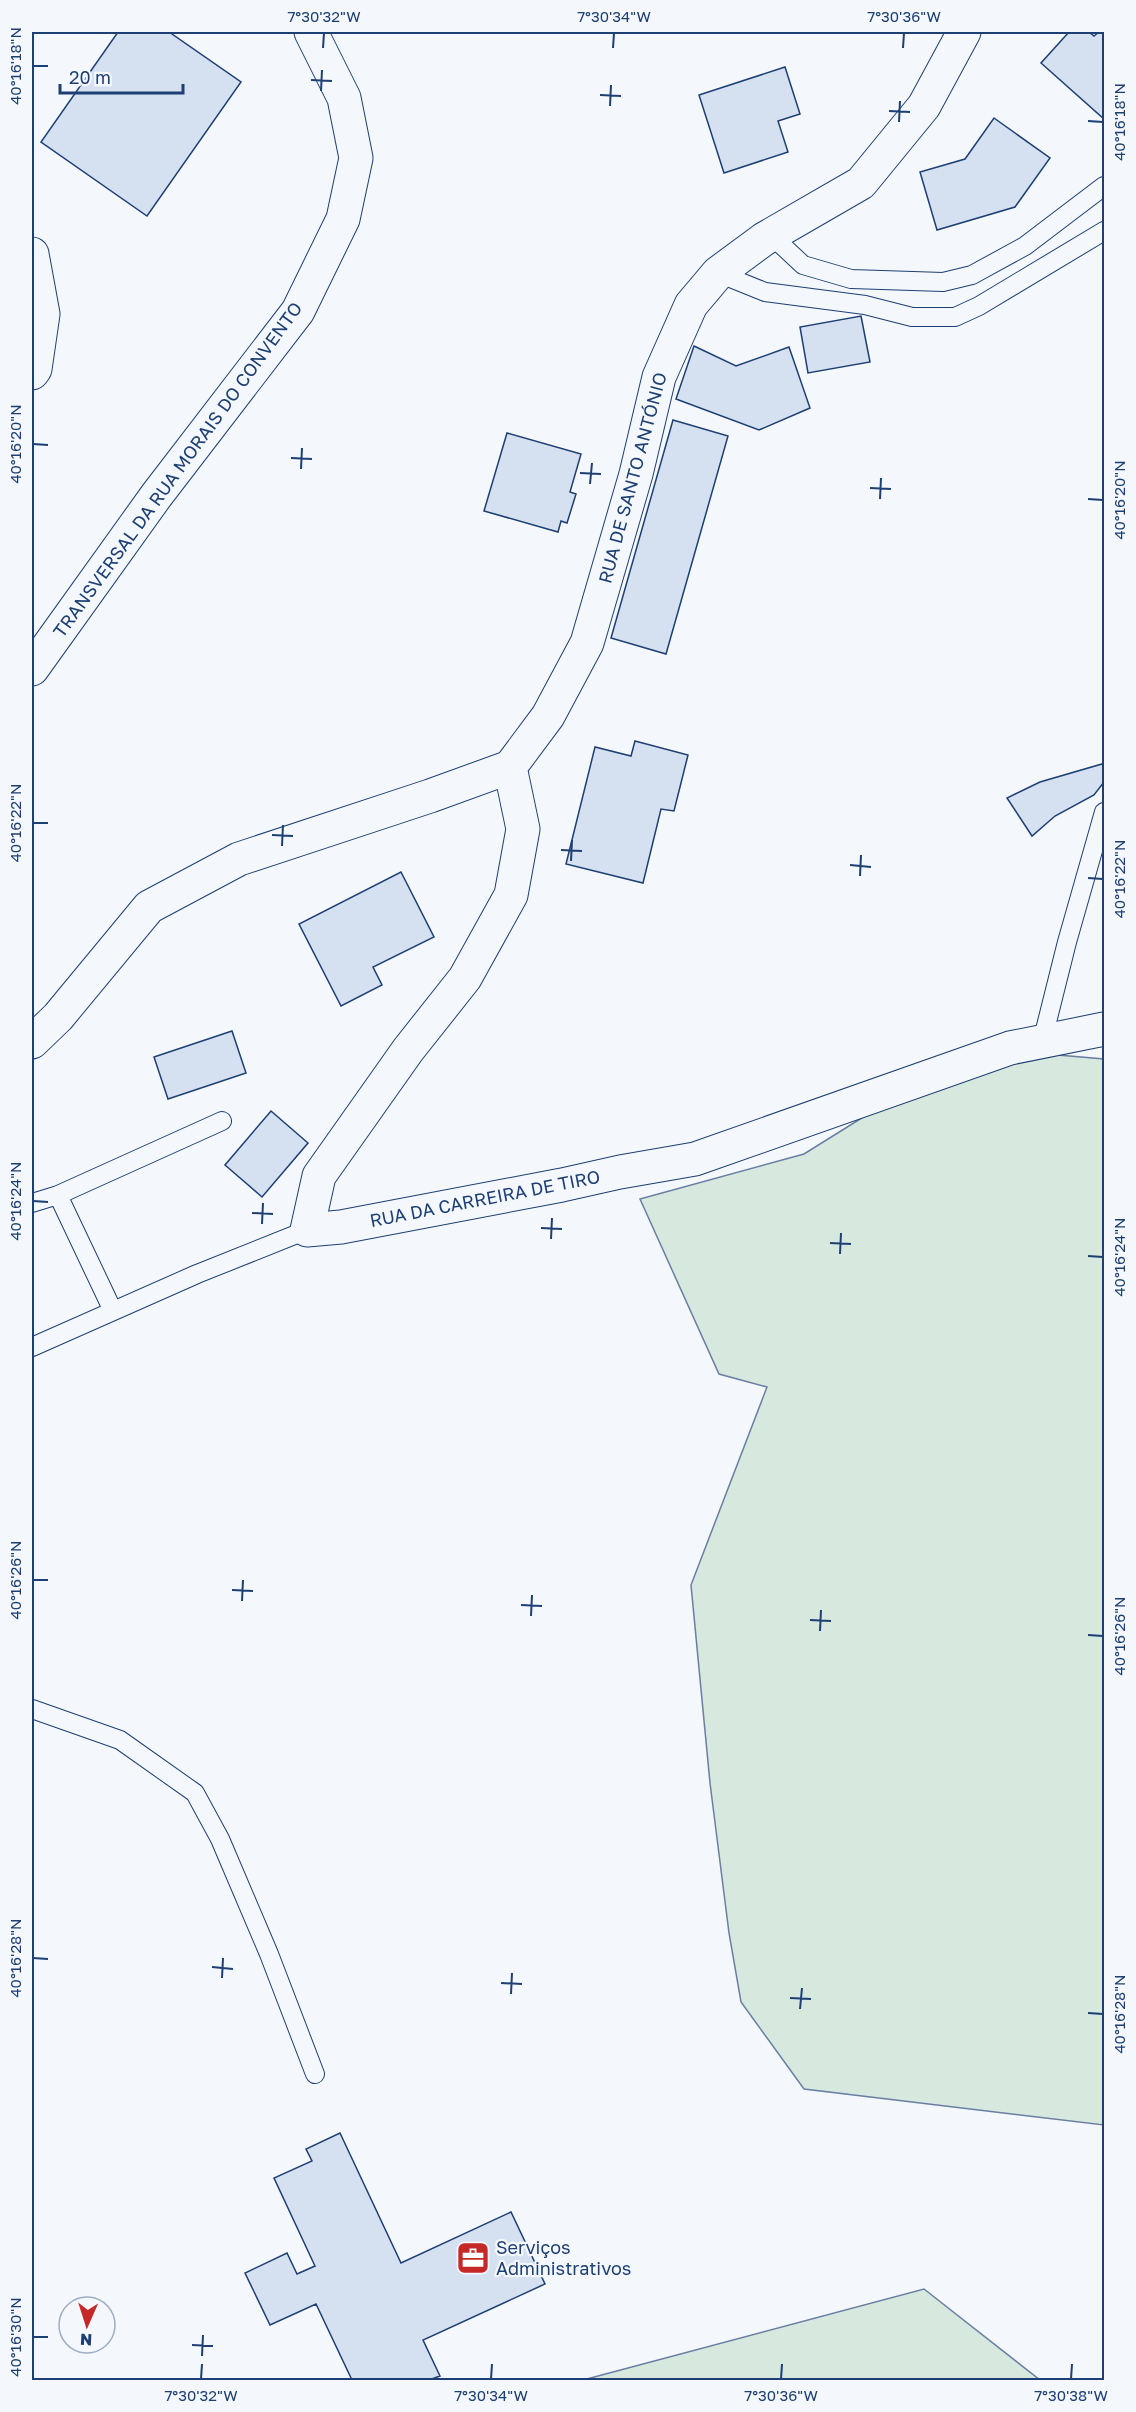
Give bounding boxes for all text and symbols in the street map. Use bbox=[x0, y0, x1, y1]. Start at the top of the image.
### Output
text: 7°30'32"W bbox=[287, 7, 361, 25]
text: 7°30'34"W bbox=[577, 7, 651, 25]
text: 7°30'36"W bbox=[867, 7, 941, 25]
text: 40°16'18"N bbox=[6, 27, 24, 105]
scale bar bbox=[60, 57, 183, 95]
text: 20 m bbox=[69, 66, 111, 88]
text: 40°16'18"N bbox=[1110, 83, 1128, 161]
street label: TRANSVERSAL DA RUA MORAIS DO CONVENTO bbox=[48, 297, 306, 641]
street label: RUA DE SANTO ANTÓNIO bbox=[593, 370, 671, 586]
text: 40°16'20"N bbox=[6, 404, 24, 484]
text: 40°16'20"N bbox=[1110, 460, 1128, 540]
text: 40°16'22"N bbox=[6, 784, 24, 862]
text: 40°16'22"N bbox=[1110, 840, 1128, 918]
text: 40°16'24"N bbox=[6, 1161, 24, 1241]
street label: RUA DA CARREIRA DE TIRO bbox=[368, 1165, 602, 1231]
text: 40°16'24"N bbox=[1110, 1217, 1128, 1297]
text: 40°16'26"N bbox=[6, 1541, 24, 1619]
text: 40°16'26"N bbox=[1110, 1597, 1128, 1675]
text: 40°16'28"N bbox=[6, 1918, 24, 1998]
text: 40°16'28"N bbox=[1110, 1974, 1128, 2054]
place label: Serviços Administrativos bbox=[496, 2236, 631, 2279]
office icon: Serviços Administrativos bbox=[455, 2240, 491, 2276]
north arrow bbox=[57, 2295, 117, 2355]
text: 40°16'30"N bbox=[6, 2297, 24, 2377]
text: N bbox=[80, 2330, 93, 2350]
text: 7°30'32"W bbox=[164, 2386, 238, 2404]
text: 7°30'34"W bbox=[454, 2386, 528, 2404]
text: 7°30'36"W bbox=[744, 2386, 818, 2404]
text: 7°30'38"W bbox=[1034, 2386, 1108, 2404]

